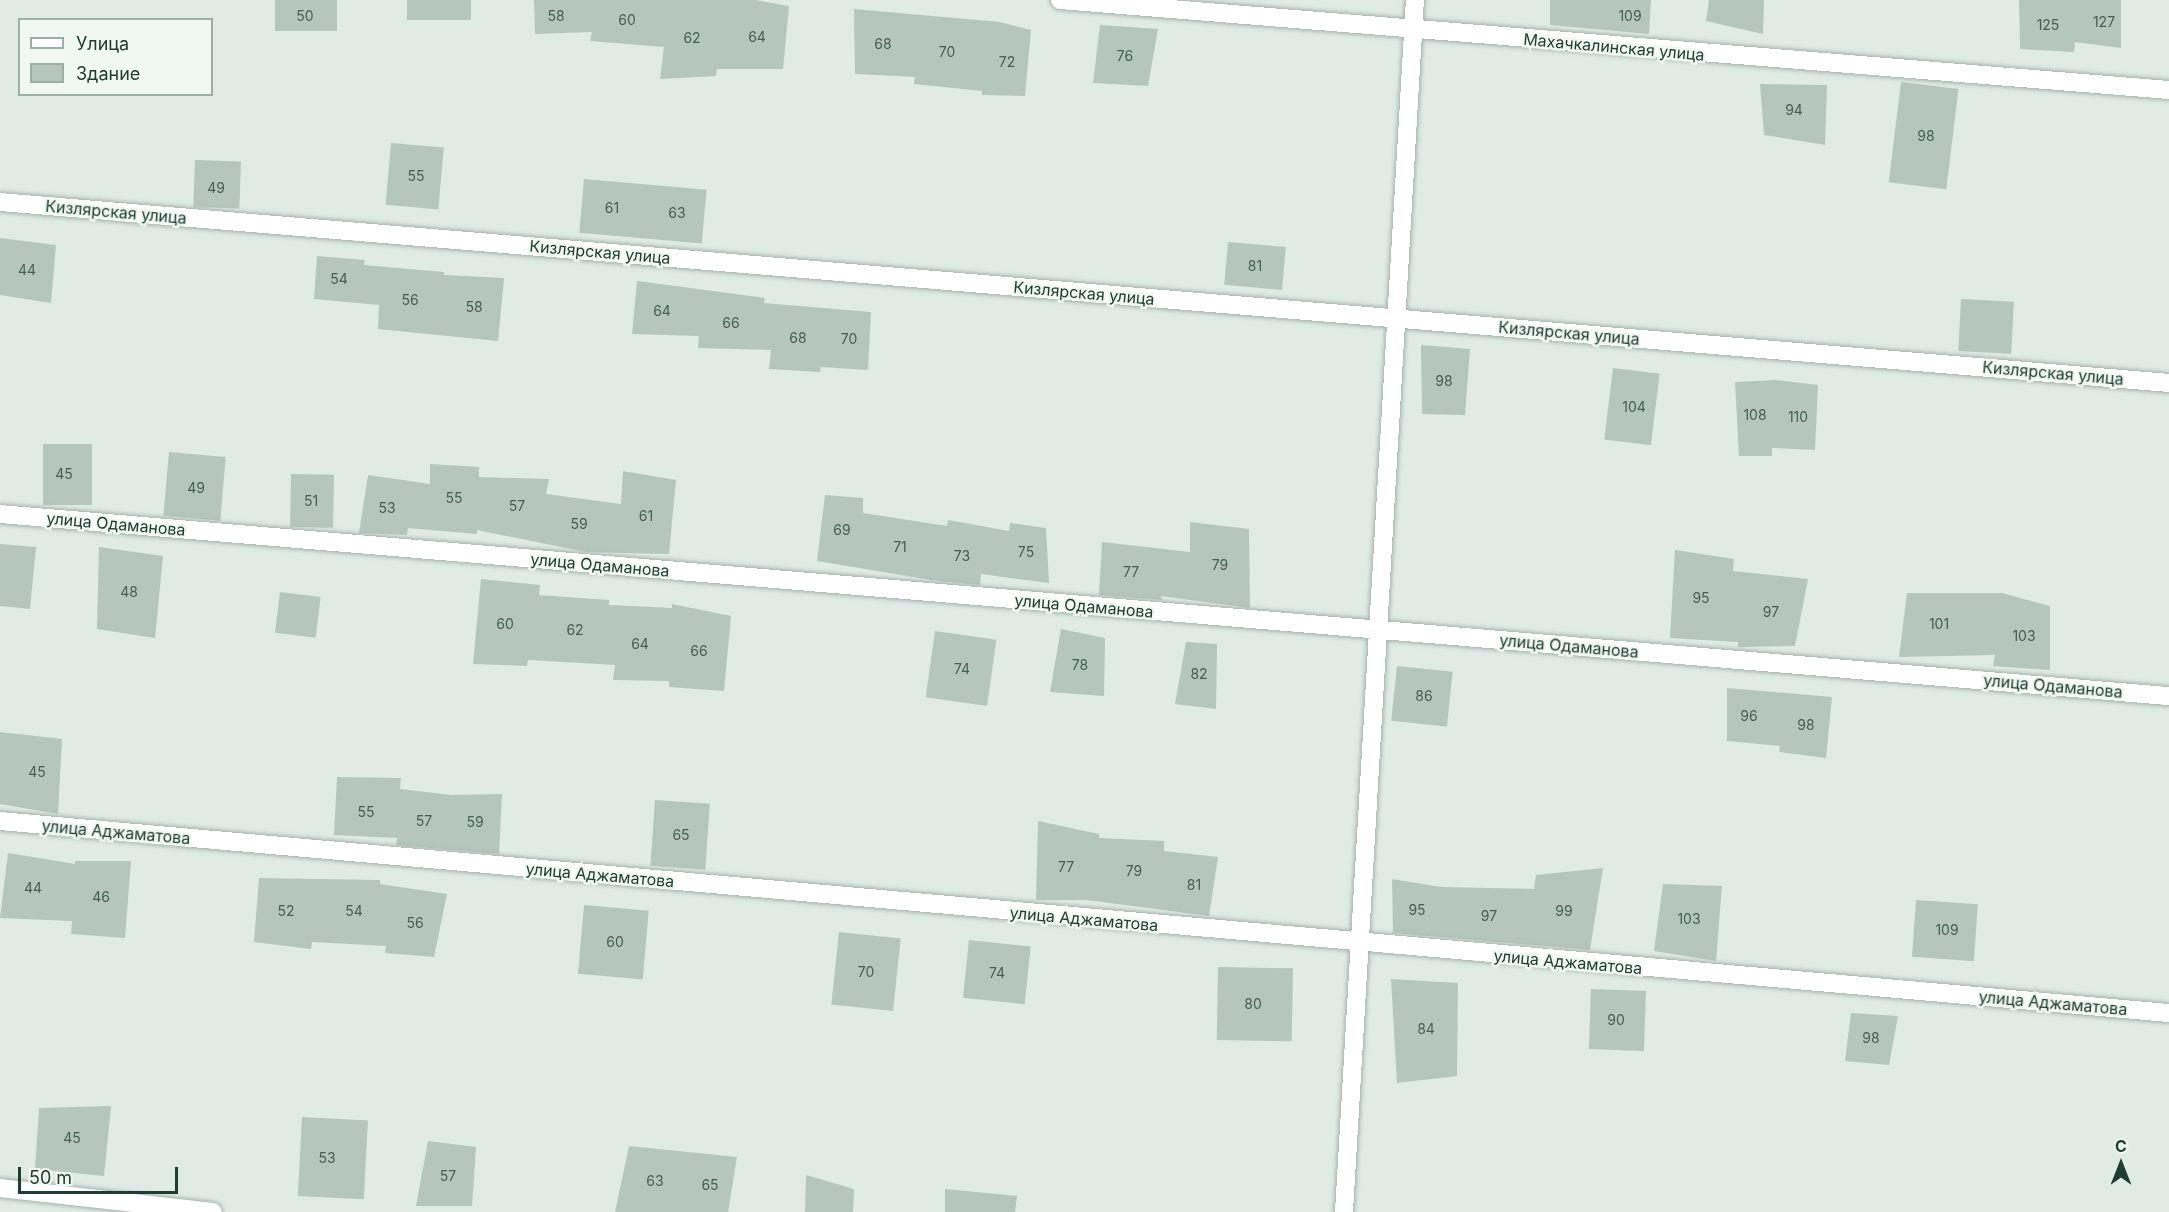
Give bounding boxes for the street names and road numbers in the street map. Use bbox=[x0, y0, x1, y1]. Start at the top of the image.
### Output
street label: Махачкалинская улица bbox=[1523, 30, 1705, 64]
street label: Кизлярская улица bbox=[45, 196, 187, 228]
street label: Кизлярская улица bbox=[529, 236, 671, 268]
street label: Кизлярская улица bbox=[1013, 277, 1155, 309]
street label: Кизлярская улица bbox=[1498, 317, 1640, 349]
street label: Кизлярская улица bbox=[1982, 357, 2124, 389]
street label: улица Одаманова bbox=[46, 508, 186, 540]
street label: улица Одаманова bbox=[530, 549, 670, 581]
street label: улица Одаманова bbox=[1014, 590, 1154, 622]
street label: улица Одаманова bbox=[1499, 630, 1639, 662]
street label: улица Одаманова bbox=[1983, 670, 2123, 702]
street label: улица Аджаматова bbox=[41, 816, 191, 848]
street label: улица Аджаматова bbox=[525, 859, 675, 891]
street label: улица Аджаматова bbox=[1009, 903, 1159, 935]
street label: улица Аджаматова bbox=[1493, 946, 1643, 978]
street label: улица Аджаматова bbox=[1978, 987, 2128, 1019]

